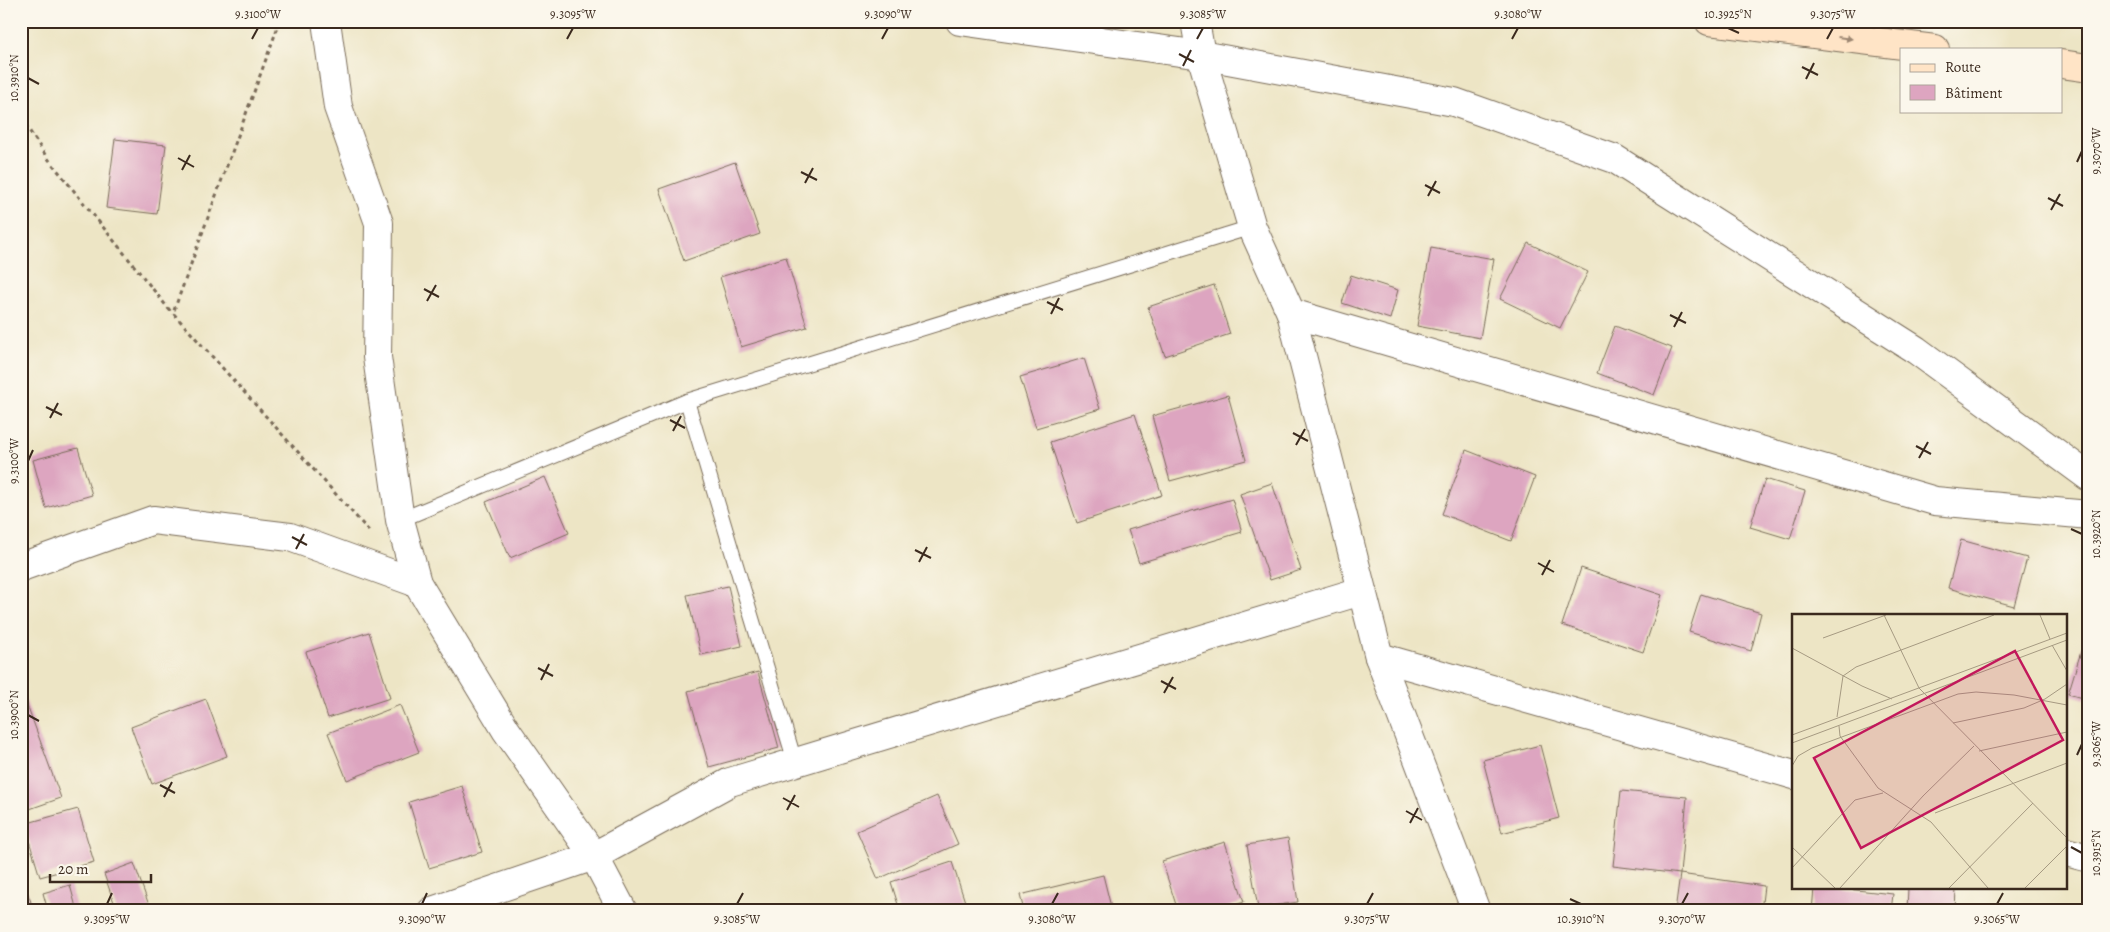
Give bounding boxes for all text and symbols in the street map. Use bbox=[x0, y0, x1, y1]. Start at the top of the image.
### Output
text: 9.3100°W bbox=[235, 6, 282, 22]
text: 9.3095°W bbox=[550, 6, 597, 22]
text: 9.3090°W bbox=[864, 6, 912, 22]
text: 9.3085°W bbox=[1180, 6, 1227, 22]
text: 9.3080°W bbox=[1494, 6, 1543, 22]
text: 10.3925°N bbox=[1704, 6, 1752, 22]
text: 9.3075°W bbox=[1810, 6, 1857, 22]
one-way arrow bbox=[1837, 34, 1853, 42]
legend bbox=[1900, 48, 2062, 112]
text: 10.3910°N bbox=[6, 54, 22, 102]
text: Route bbox=[1945, 57, 1981, 77]
text: Bâtiment bbox=[1945, 83, 2003, 103]
text: 9.3070°W bbox=[2088, 127, 2104, 174]
text: 9.3100°W bbox=[6, 437, 22, 484]
text: 10.3920°N bbox=[2088, 509, 2104, 558]
inset map bbox=[1792, 614, 2068, 890]
text: 10.3900°N bbox=[6, 690, 22, 740]
text: 9.3065°W bbox=[2088, 720, 2104, 767]
text: 10.3915°N bbox=[2088, 830, 2104, 876]
scale bar bbox=[50, 852, 151, 884]
text: 20 m bbox=[58, 859, 89, 879]
text: 9.3095°W bbox=[84, 911, 131, 927]
text: 9.3090°W bbox=[398, 911, 446, 927]
text: 9.3085°W bbox=[714, 911, 761, 927]
text: 9.3080°W bbox=[1028, 911, 1077, 927]
text: 9.3075°W bbox=[1344, 911, 1391, 927]
text: 10.3910°N bbox=[1557, 911, 1605, 927]
text: 9.3070°W bbox=[1659, 911, 1706, 927]
text: 9.3065°W bbox=[1974, 911, 2021, 927]

